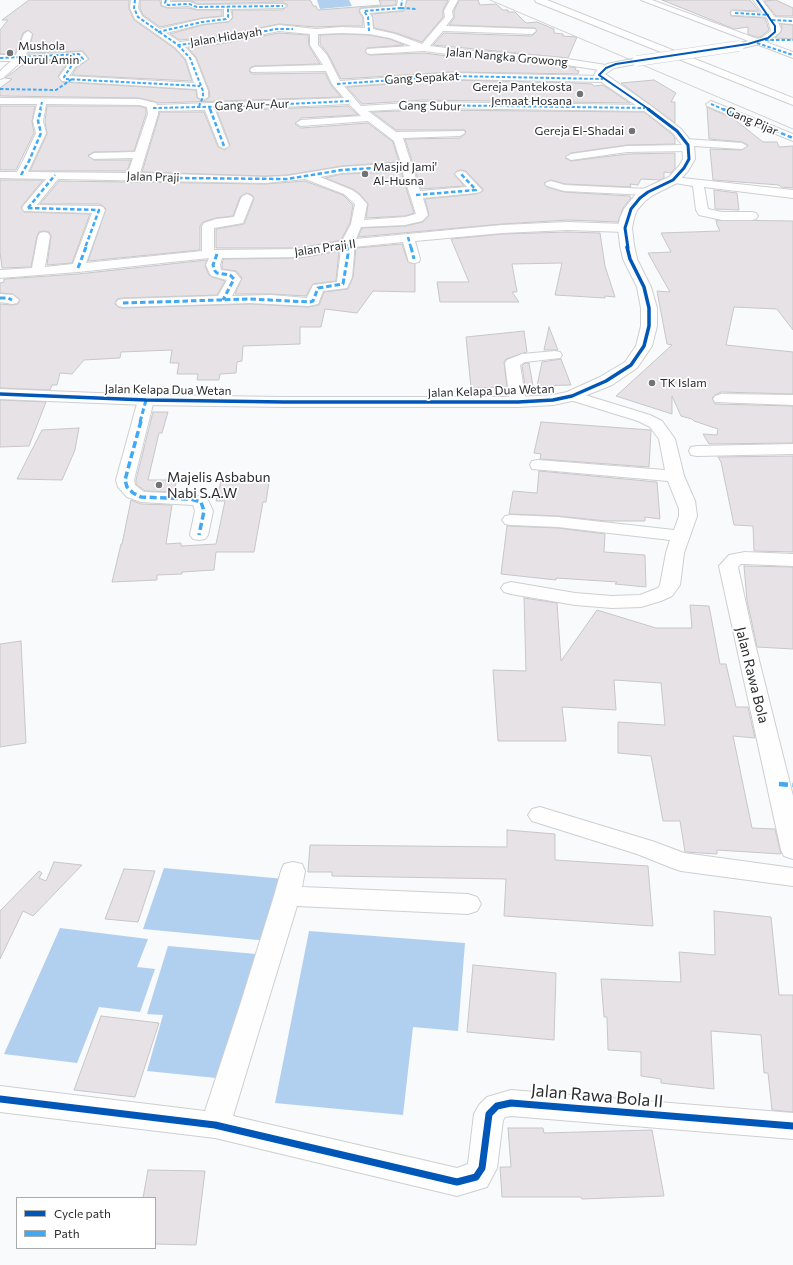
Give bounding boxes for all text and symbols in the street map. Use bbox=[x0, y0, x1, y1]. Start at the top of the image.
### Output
street label: Jalan Hidayah bbox=[189, 24, 263, 50]
place label: Mushola Nurul Amin bbox=[18, 39, 79, 67]
street label: Jalan Nangka Growong bbox=[445, 44, 569, 70]
marker: Mushola Nurul Amin bbox=[5, 48, 15, 58]
street label: Gang Sepakat bbox=[384, 69, 460, 87]
place label: Gereja Pantekosta Jemaat Hosana bbox=[473, 80, 572, 108]
marker: Gereja Pantekosta Jemaat Hosana bbox=[575, 89, 585, 99]
street label: Gang Aur-Aur bbox=[214, 96, 290, 114]
street label: Gang Subur bbox=[398, 98, 462, 114]
street label: Gang Pijar bbox=[724, 104, 780, 138]
place label: Gereja El-Shadai bbox=[535, 124, 624, 138]
marker: Gereja El-Shadai bbox=[627, 126, 637, 136]
place label: Masjid Jami' Al-Husna bbox=[373, 160, 437, 188]
street label: Jalan Praji bbox=[126, 169, 180, 185]
marker: Masjid Jami' Al-Husna bbox=[360, 169, 370, 179]
street label: Jalan Praji II bbox=[293, 237, 357, 259]
place label: TK Islam bbox=[660, 376, 707, 390]
marker: TK Islam bbox=[647, 378, 657, 388]
street label: Jalan Kelapa Dua Wetan bbox=[104, 382, 232, 398]
street label: Jalan Kelapa Dua Wetan bbox=[427, 382, 555, 400]
place label: Majelis Asbabun Nabi S.A.W bbox=[167, 469, 271, 502]
marker: Majelis Asbabun Nabi S.A.W bbox=[154, 480, 164, 490]
street label: Jalan Rawa Bola bbox=[732, 625, 772, 725]
street label: Jalan Rawa Bola II bbox=[530, 1080, 664, 1112]
legend bbox=[16, 1197, 156, 1249]
text: Cycle path bbox=[54, 1206, 111, 1220]
text: Path bbox=[54, 1226, 80, 1240]

